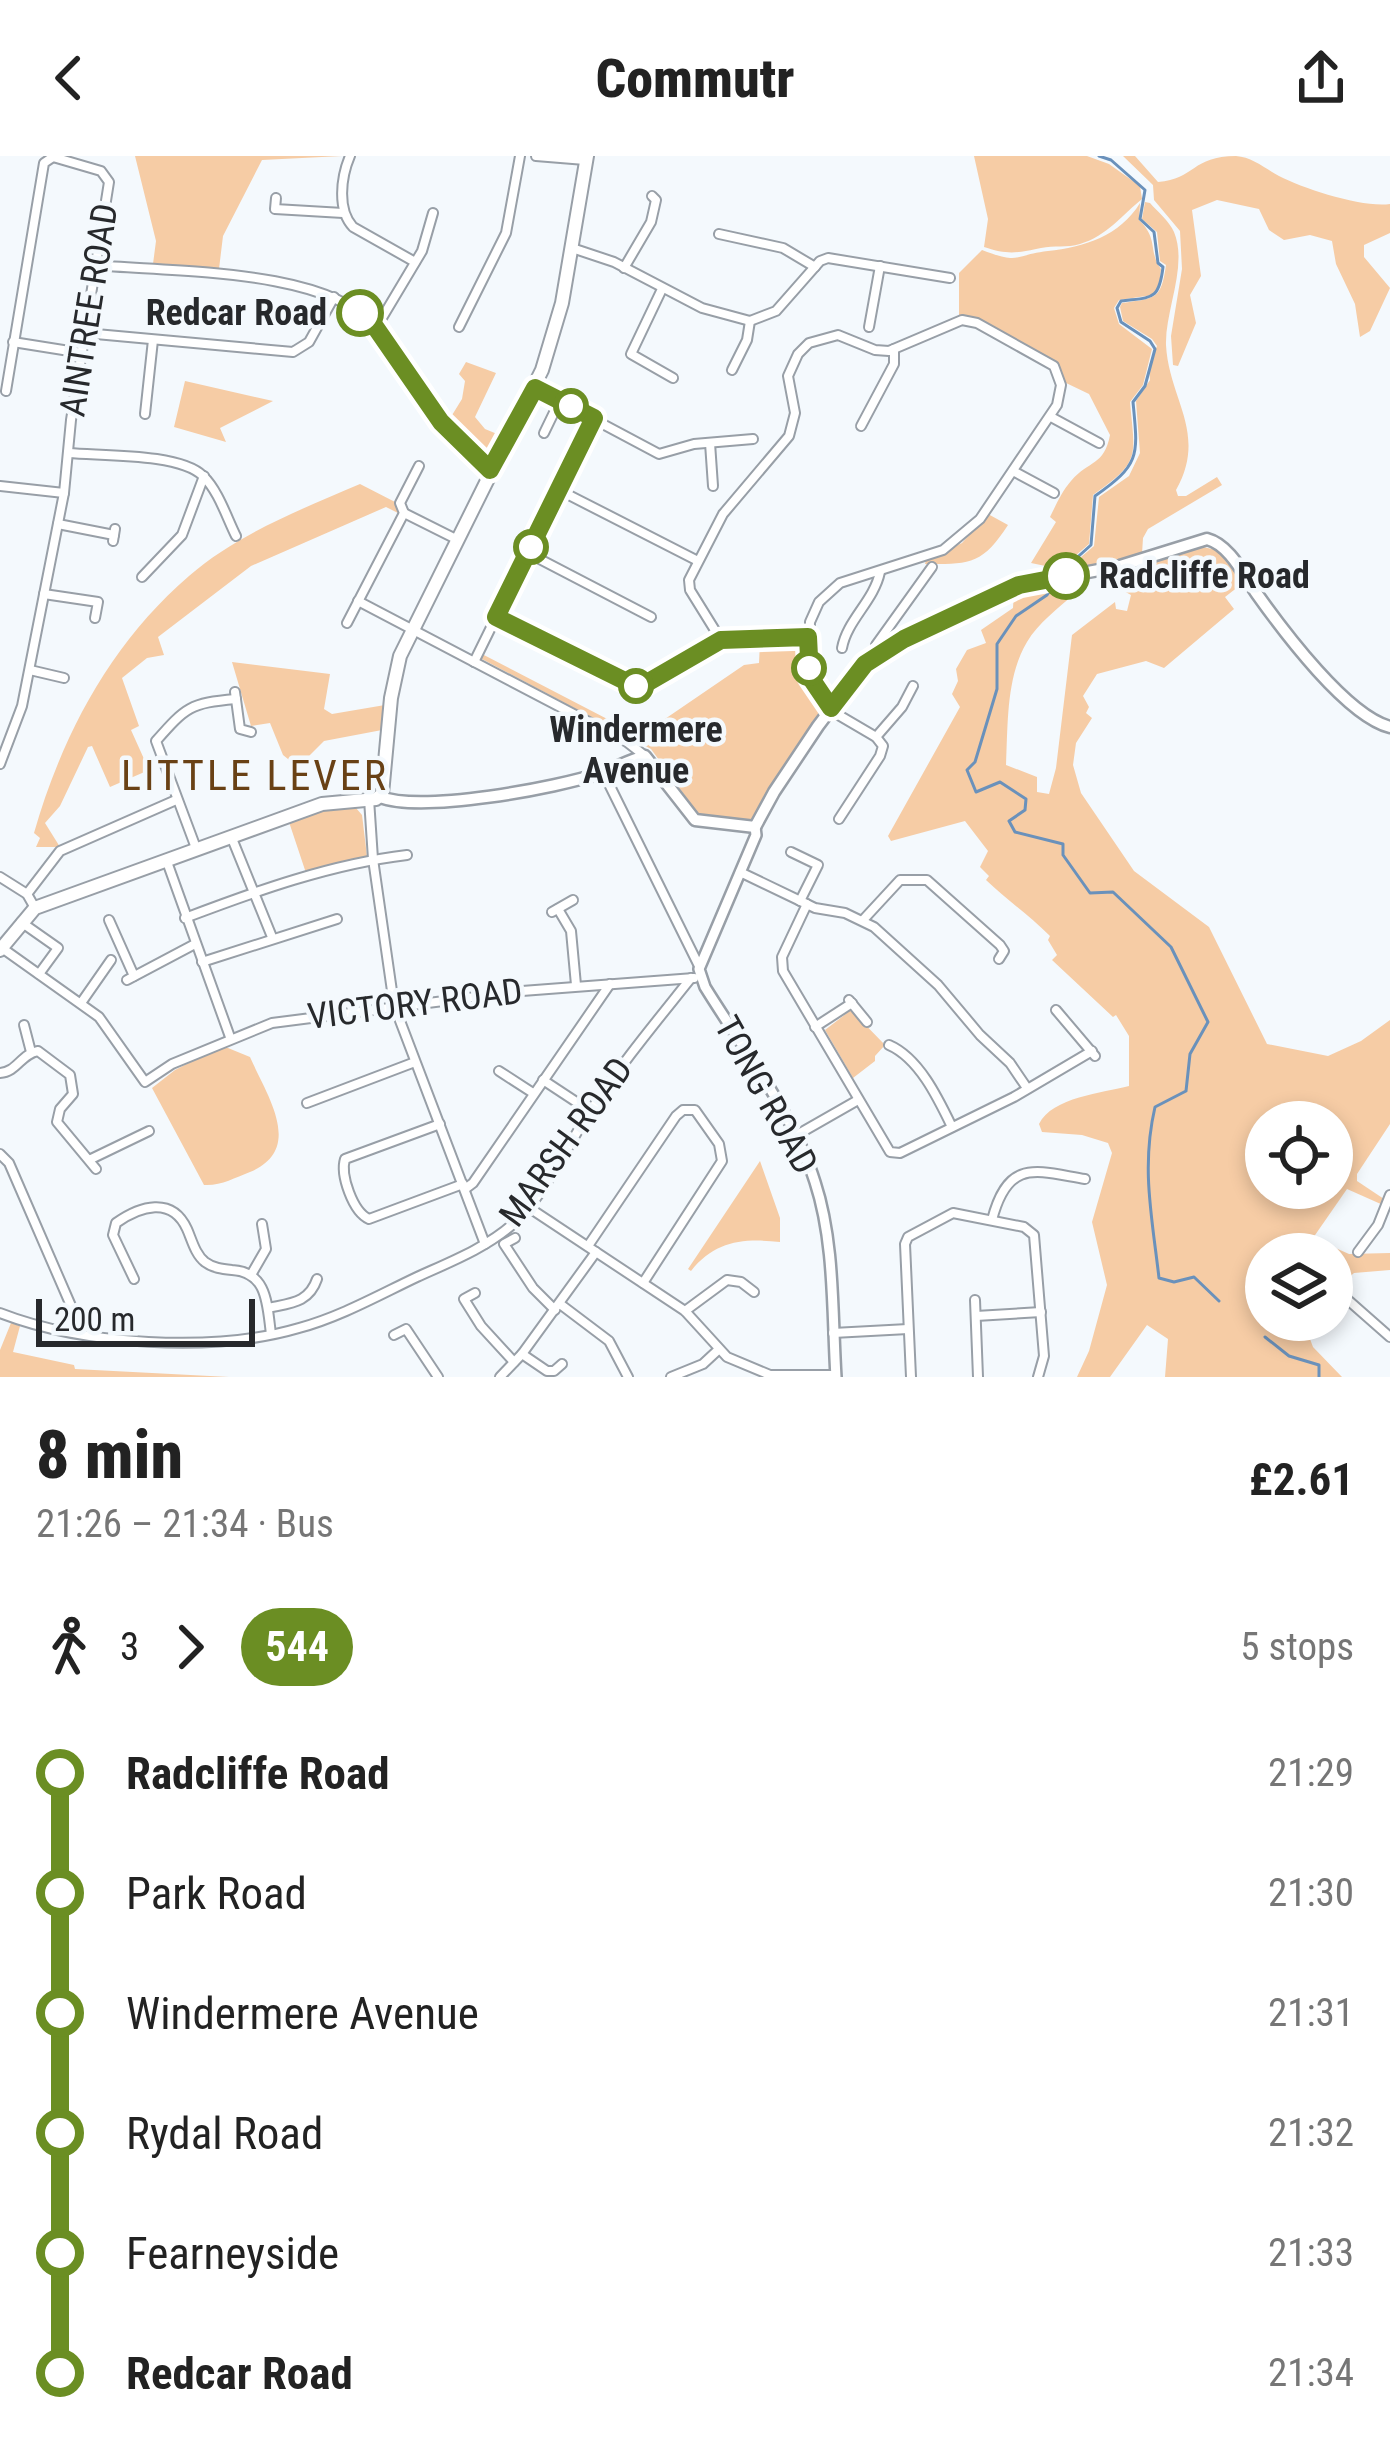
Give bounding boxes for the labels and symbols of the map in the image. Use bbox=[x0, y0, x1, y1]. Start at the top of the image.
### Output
street label: AINTREE ROAD bbox=[51, 200, 127, 420]
marker: Redcar Road bbox=[338, 291, 382, 335]
place label: Redcar Road bbox=[146, 292, 327, 334]
unlabelled marker bbox=[555, 390, 587, 422]
unlabelled marker bbox=[515, 531, 547, 563]
marker: Radcliffe Road bbox=[1044, 554, 1088, 598]
place label: Radcliffe Road bbox=[1099, 555, 1310, 597]
unlabelled marker bbox=[793, 652, 825, 684]
marker: Windermere Avenue bbox=[620, 670, 652, 702]
place label: Windermere Avenue bbox=[549, 709, 723, 792]
district label: LITTLE LEVER bbox=[121, 751, 389, 800]
street label: VICTORY ROAD bbox=[305, 970, 525, 1038]
street label: TONG ROAD bbox=[706, 1009, 826, 1181]
street label: MARSH ROAD bbox=[491, 1049, 641, 1235]
scale bar bbox=[36, 1293, 255, 1346]

